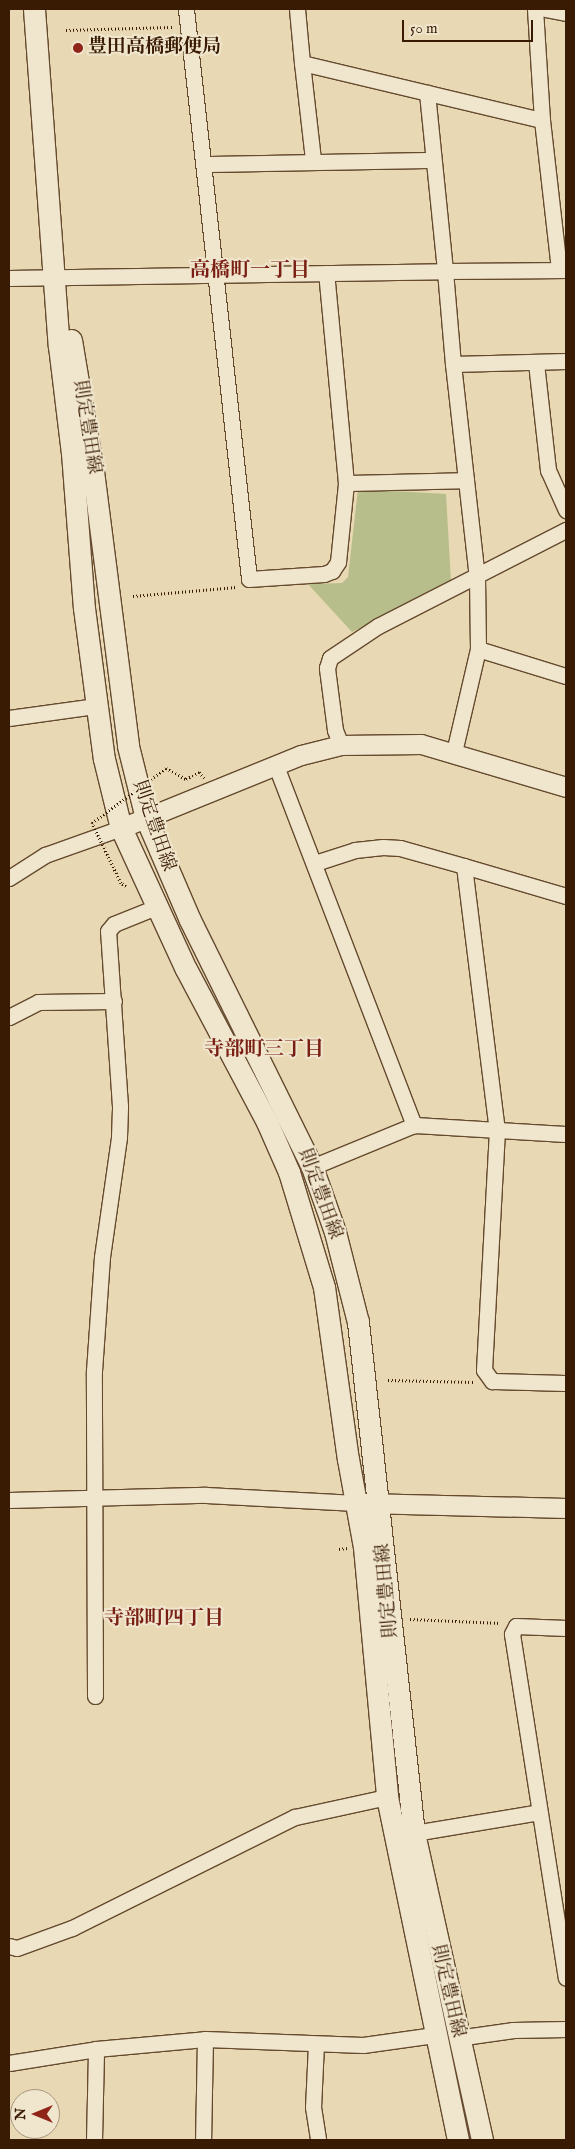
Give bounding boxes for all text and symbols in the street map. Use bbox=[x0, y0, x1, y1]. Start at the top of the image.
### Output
scale bar bbox=[405, 10, 536, 42]
text: 50 m bbox=[410, 19, 438, 38]
place label: 豊田高橋郵便局 bbox=[88, 37, 221, 59]
marker: 豊田高橋郵便局 bbox=[72, 42, 84, 54]
district label: 高橋町一丁目 bbox=[190, 258, 310, 282]
street label: 則定豊田線 bbox=[67, 378, 105, 476]
street label: 則定豊田線 bbox=[127, 777, 179, 875]
district label: 寺部町三丁目 bbox=[204, 1037, 324, 1061]
street label: 則定豊田線 bbox=[292, 1145, 346, 1243]
street label: 則定豊田線 bbox=[373, 1543, 403, 1639]
district label: 寺部町四丁目 bbox=[104, 1606, 224, 1630]
street label: 則定豊田線 bbox=[425, 1942, 469, 2040]
north arrow bbox=[10, 2089, 60, 2139]
text: N bbox=[12, 2108, 30, 2120]

